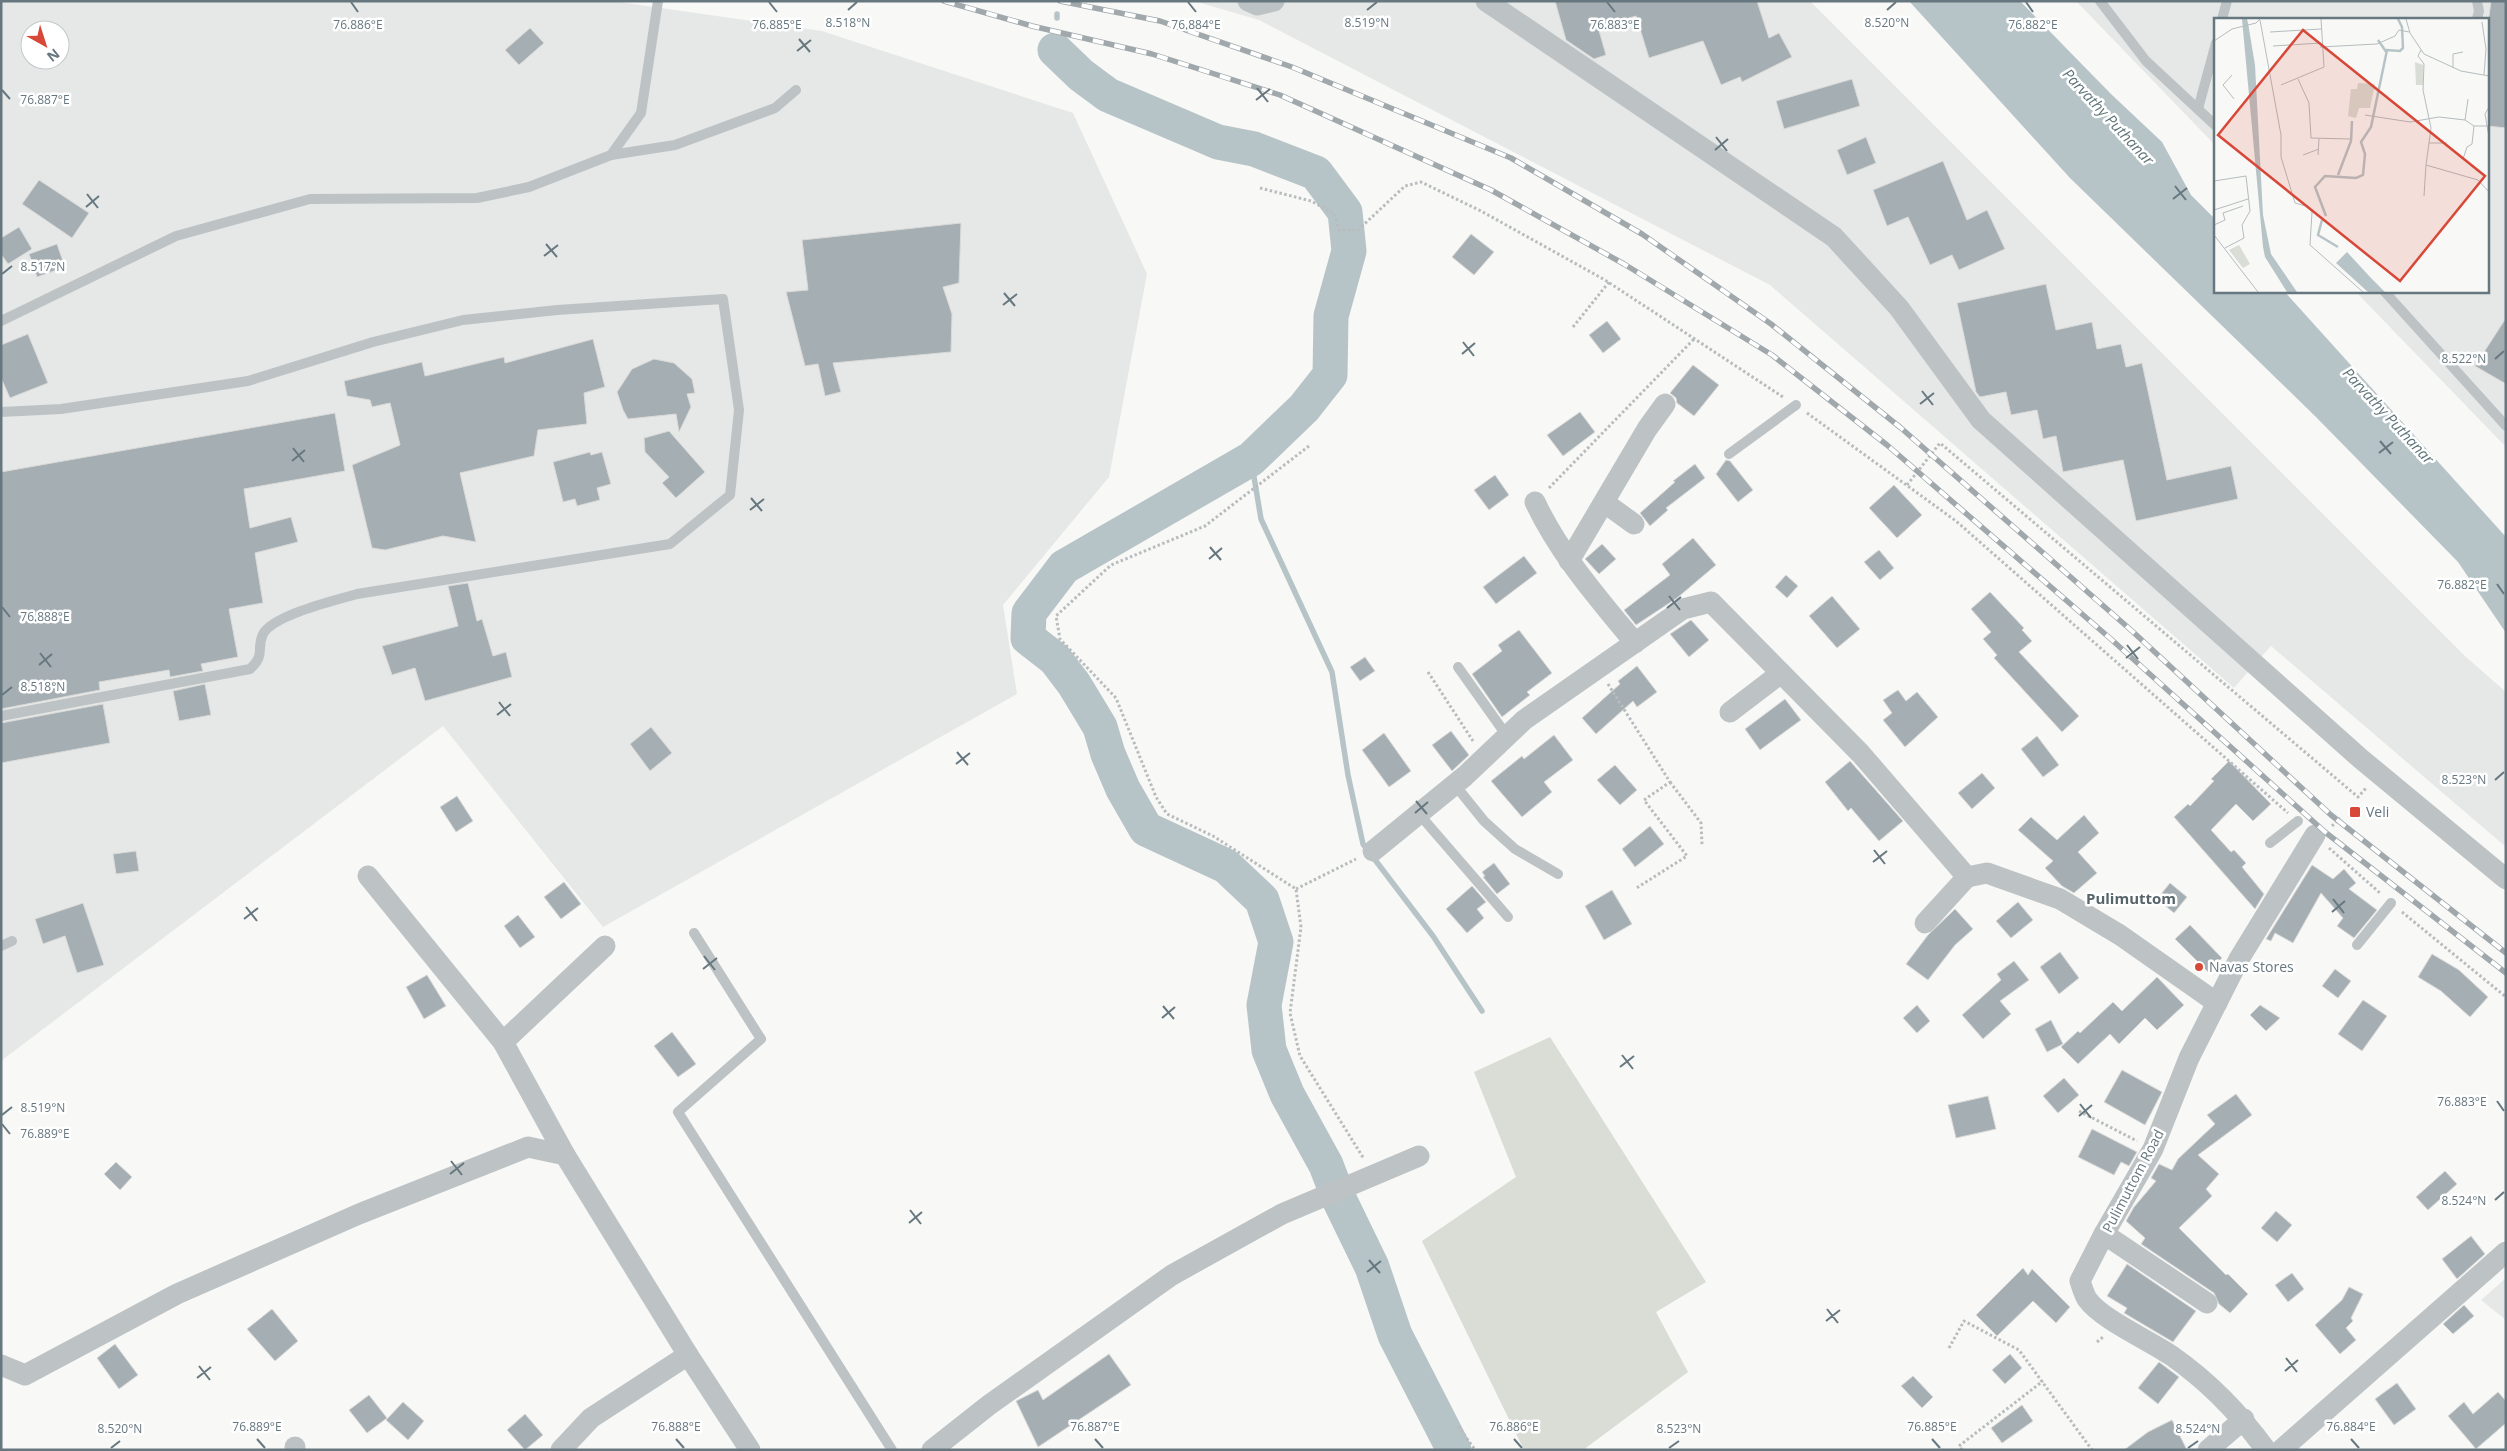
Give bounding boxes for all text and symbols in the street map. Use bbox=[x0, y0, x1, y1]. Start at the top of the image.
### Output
text: 8.518°N bbox=[826, 14, 870, 31]
text: 8.519°N bbox=[1345, 14, 1389, 31]
text: 8.520°N bbox=[1865, 14, 1909, 31]
text: 76.886°E bbox=[333, 16, 383, 33]
text: 76.885°E bbox=[752, 16, 802, 33]
text: 76.884°E bbox=[1171, 16, 1221, 33]
text: 76.883°E bbox=[1590, 16, 1640, 33]
text: 76.882°E bbox=[2008, 16, 2058, 33]
inset map bbox=[2214, 18, 2490, 292]
north arrow bbox=[20, 20, 70, 70]
text: N bbox=[43, 45, 64, 66]
water label: Parvathy Puthanar bbox=[2059, 64, 2159, 170]
text: 76.887°E bbox=[20, 91, 70, 108]
text: 8.517°N bbox=[21, 258, 65, 275]
text: 8.522°N bbox=[2442, 350, 2486, 367]
water label: Parvathy Puthanar bbox=[2339, 363, 2439, 469]
text: 76.882°E bbox=[2437, 576, 2487, 593]
text: 76.888°E bbox=[20, 608, 70, 625]
text: 8.518°N bbox=[21, 678, 65, 695]
text: 8.523°N bbox=[2442, 771, 2486, 788]
place label: Veli bbox=[2366, 802, 2389, 821]
marker: Veli bbox=[2348, 805, 2362, 819]
district label: Pulimuttom bbox=[2086, 888, 2176, 908]
place label: Navas Stores bbox=[2209, 957, 2294, 976]
marker: Navas Stores bbox=[2193, 961, 2205, 973]
text: 76.883°E bbox=[2437, 1093, 2487, 1110]
text: 8.519°N bbox=[21, 1099, 65, 1116]
text: 76.889°E bbox=[20, 1125, 70, 1142]
street label: Pulimuttom Road bbox=[2097, 1126, 2168, 1236]
text: 8.524°N bbox=[2442, 1192, 2486, 1209]
text: 76.889°E bbox=[232, 1418, 282, 1435]
text: 76.888°E bbox=[651, 1418, 701, 1435]
text: 76.887°E bbox=[1070, 1418, 1120, 1435]
text: 76.886°E bbox=[1489, 1418, 1539, 1435]
text: 76.885°E bbox=[1907, 1418, 1957, 1435]
text: 76.884°E bbox=[2326, 1418, 2376, 1435]
text: 8.520°N bbox=[98, 1420, 142, 1437]
text: 8.523°N bbox=[1657, 1420, 1701, 1437]
text: 8.524°N bbox=[2176, 1420, 2220, 1437]

